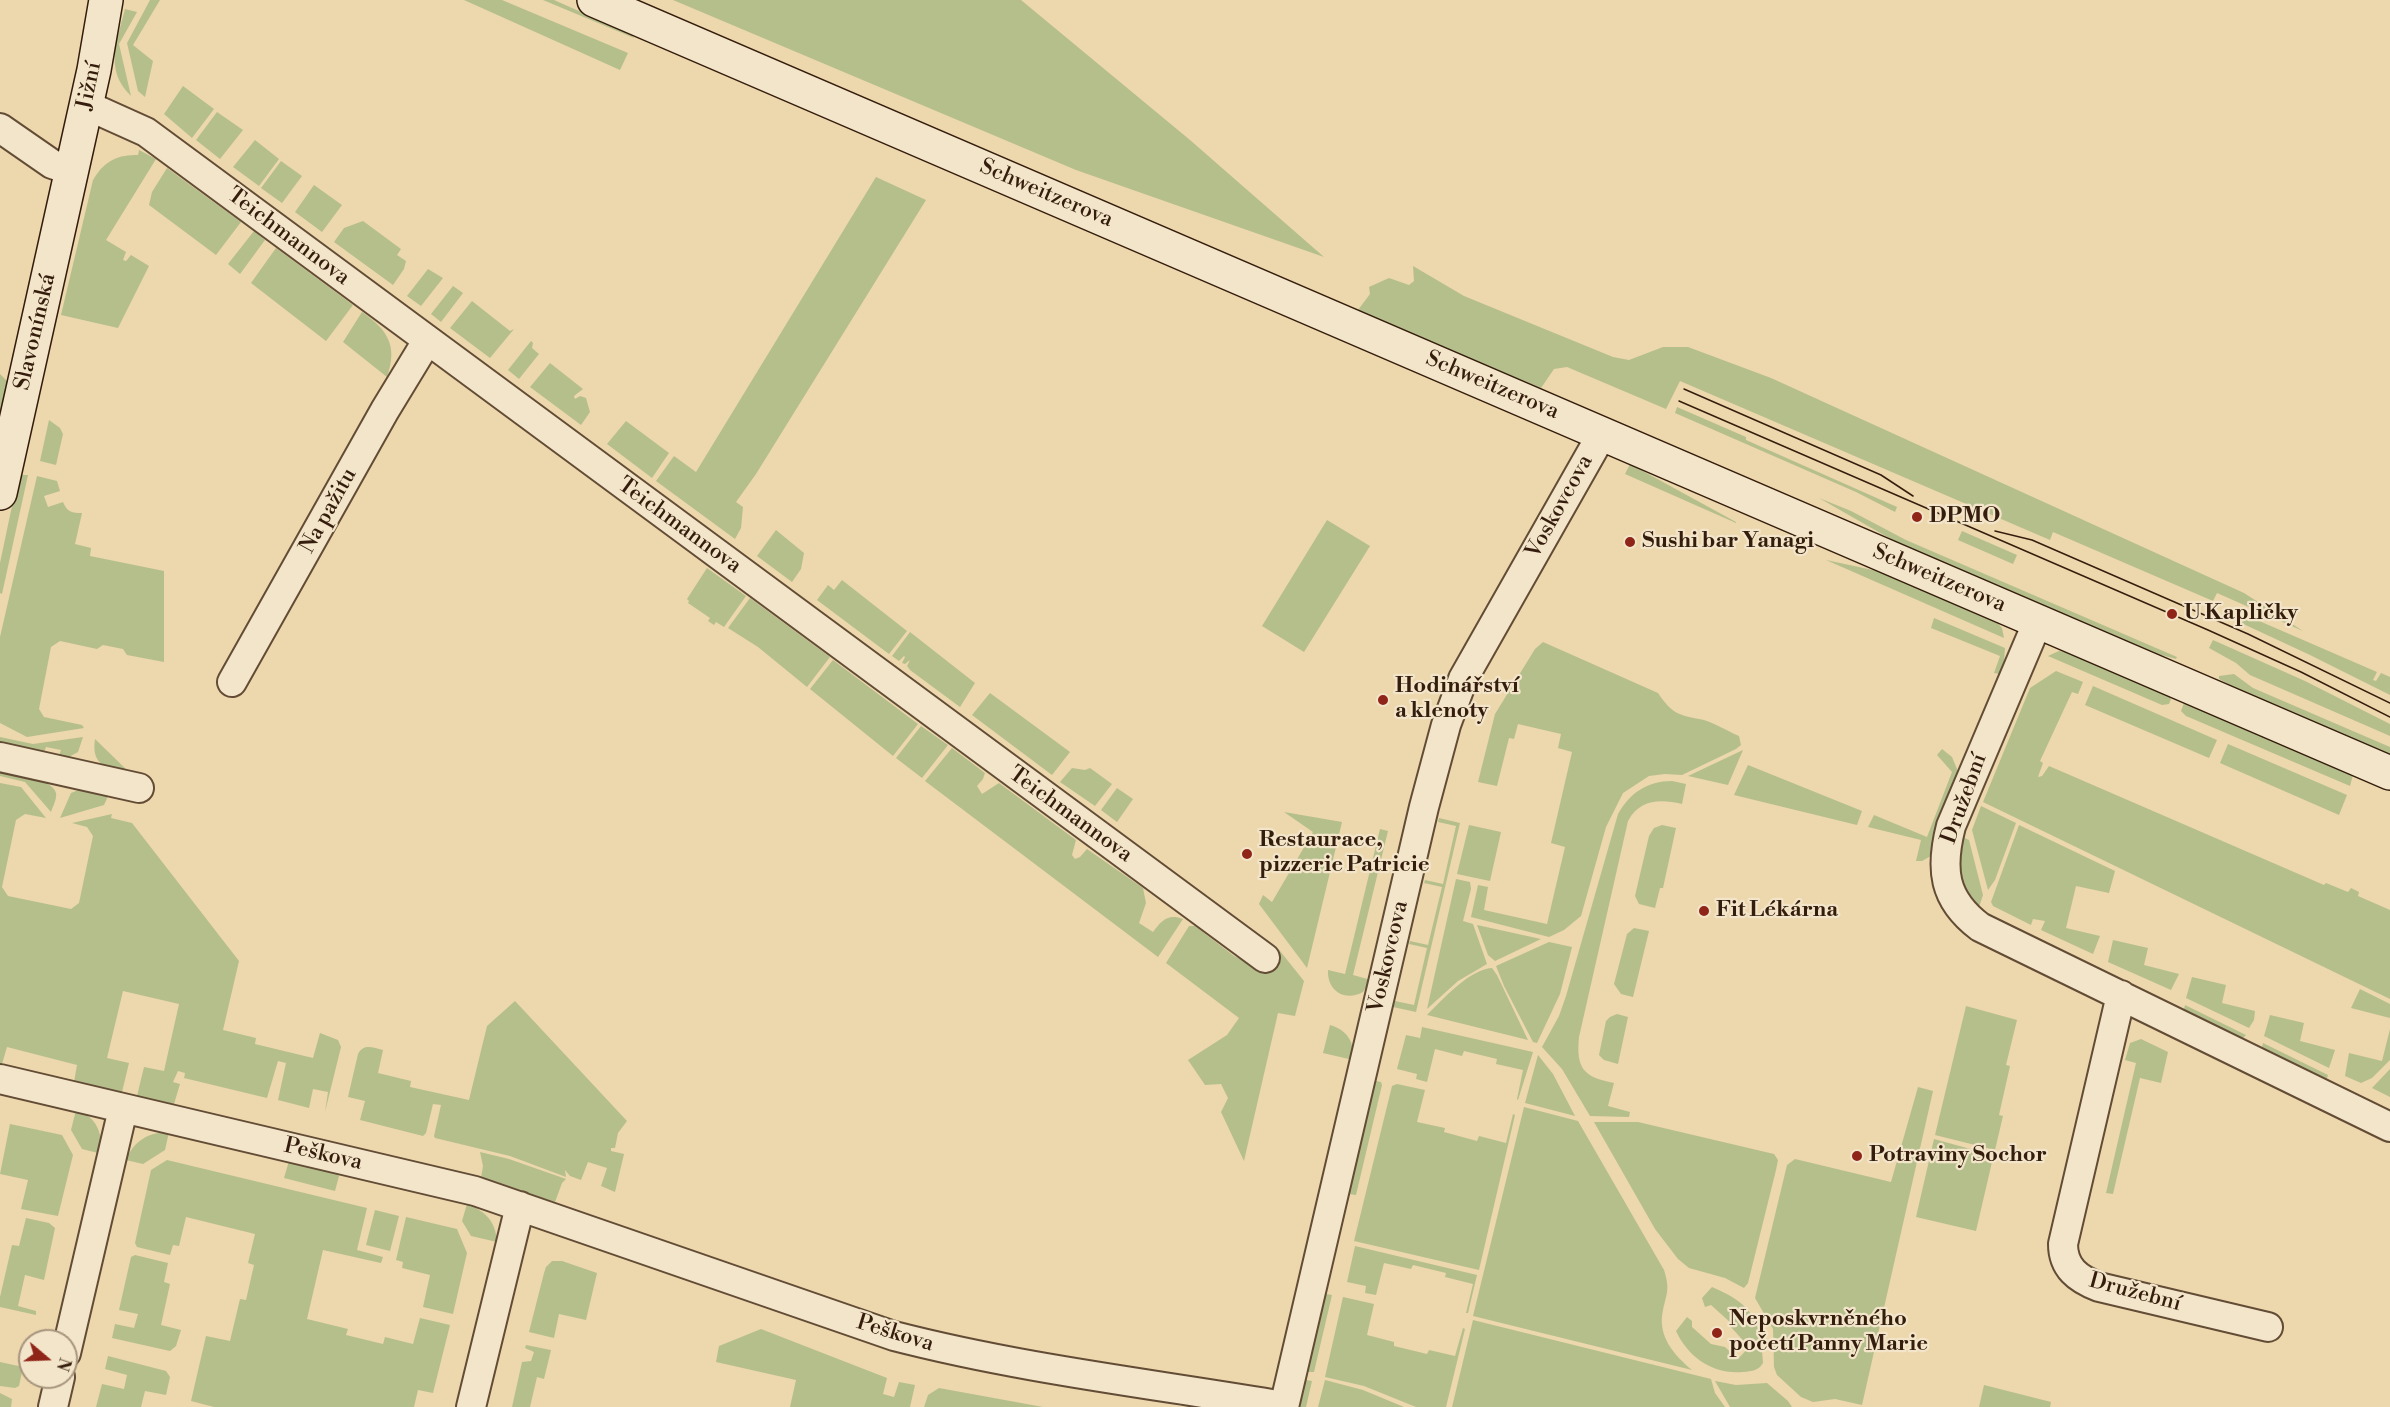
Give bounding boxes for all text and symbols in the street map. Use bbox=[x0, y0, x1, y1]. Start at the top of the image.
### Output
street label: Jižní bbox=[72, 60, 108, 112]
street label: Schweitzerova bbox=[975, 154, 1117, 234]
street label: Teichmannova bbox=[222, 182, 354, 292]
street label: Slavonínská bbox=[10, 271, 62, 393]
street label: Schweitzerova bbox=[1421, 346, 1563, 426]
street label: Voskovcova bbox=[1521, 451, 1599, 563]
street label: Na pažitu bbox=[295, 464, 363, 558]
street label: Teichmannova bbox=[612, 472, 746, 580]
place label: DPMO bbox=[1929, 504, 2000, 530]
marker: DPMO bbox=[1910, 510, 1924, 524]
place label: Sushi bar Yanagi bbox=[1642, 529, 1814, 555]
marker: Sushi bar Yanagi bbox=[1623, 535, 1637, 549]
street label: Schweitzerova bbox=[1868, 539, 2010, 619]
place label: U Kapličky bbox=[2184, 601, 2298, 627]
marker: U Kapličky bbox=[2165, 607, 2179, 621]
place label: Hodinářství a klenoty bbox=[1395, 674, 1519, 726]
marker: Hodinářství a klenoty bbox=[1376, 693, 1390, 707]
street label: Družební bbox=[1936, 750, 1994, 848]
street label: Teichmannova bbox=[1003, 761, 1137, 869]
place label: Restaurace, pizzerie Patricie bbox=[1259, 828, 1429, 879]
marker: Restaurace, pizzerie Patricie bbox=[1240, 847, 1254, 861]
street label: Voskovcova bbox=[1363, 898, 1415, 1016]
place label: Fit Lékárna bbox=[1716, 898, 1838, 924]
marker: Fit Lékárna bbox=[1697, 904, 1711, 918]
street label: Peškova bbox=[281, 1133, 365, 1177]
place label: Potraviny Sochor bbox=[1869, 1143, 2047, 1169]
marker: Potraviny Sochor bbox=[1850, 1149, 1864, 1163]
street label: Družební bbox=[2086, 1268, 2184, 1318]
place label: Neposkvrněného početí Panny Marie bbox=[1729, 1307, 1928, 1358]
street label: Peškova bbox=[853, 1310, 937, 1358]
marker: Neposkvrněného početí Panny Marie bbox=[1710, 1326, 1724, 1340]
north arrow bbox=[18, 1329, 78, 1389]
text: N bbox=[52, 1355, 75, 1373]

